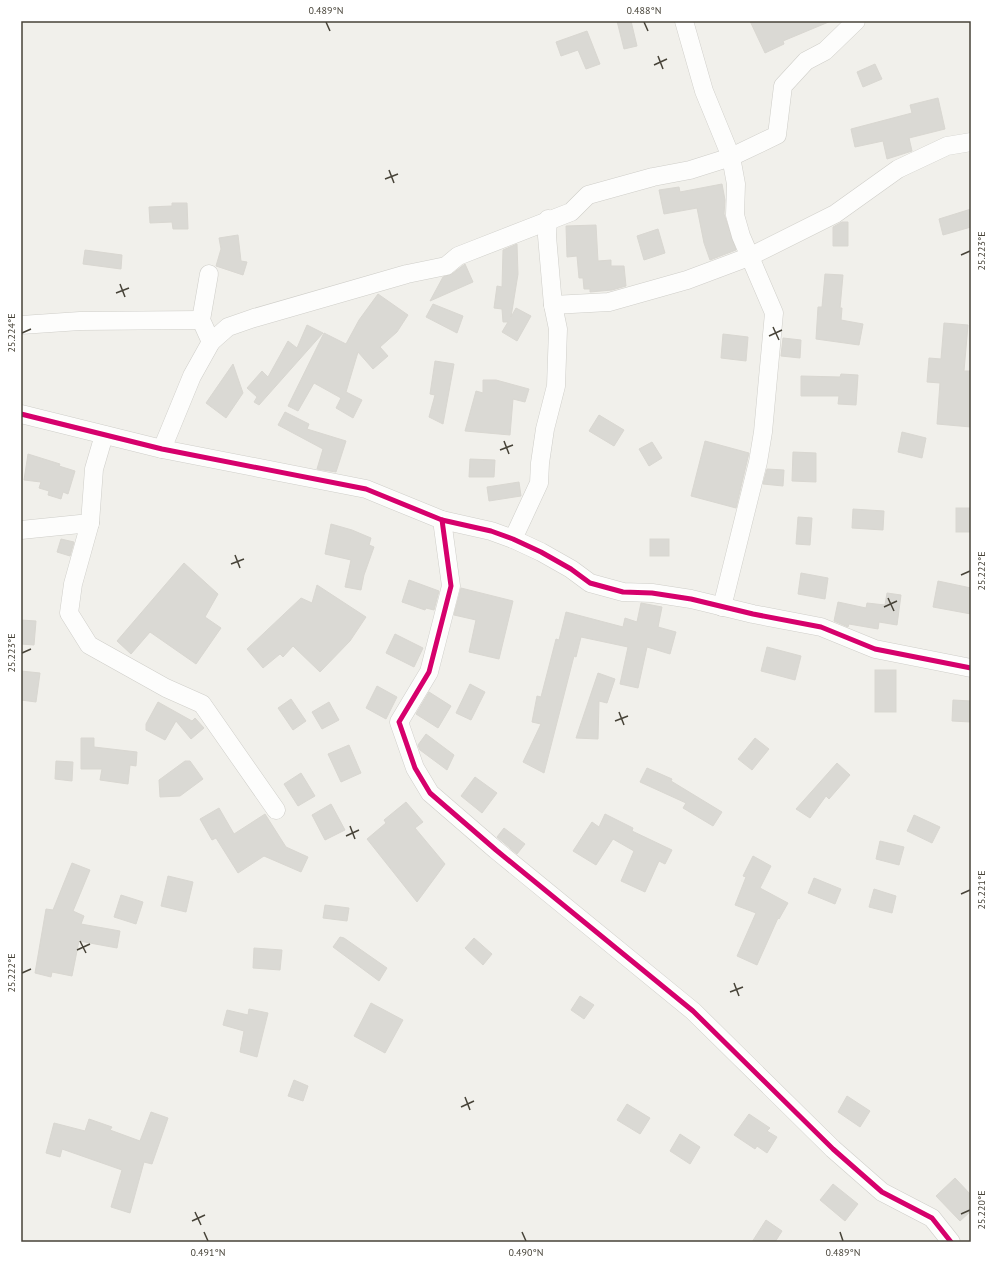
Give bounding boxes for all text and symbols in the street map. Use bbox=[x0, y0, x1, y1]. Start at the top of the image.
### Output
text: 0.489°N bbox=[309, 4, 343, 17]
text: 0.488°N bbox=[627, 4, 661, 17]
text: 25.223°E bbox=[975, 232, 988, 271]
text: 25.224°E bbox=[5, 314, 18, 353]
text: 25.222°E bbox=[975, 552, 988, 591]
text: 25.223°E bbox=[5, 634, 18, 673]
text: 25.221°E bbox=[975, 871, 988, 910]
text: 25.222°E bbox=[5, 954, 18, 993]
text: 25.220°E bbox=[975, 1191, 988, 1230]
text: 0.491°N bbox=[191, 1246, 225, 1259]
text: 0.490°N bbox=[509, 1246, 543, 1259]
text: 0.489°N bbox=[826, 1246, 860, 1259]

